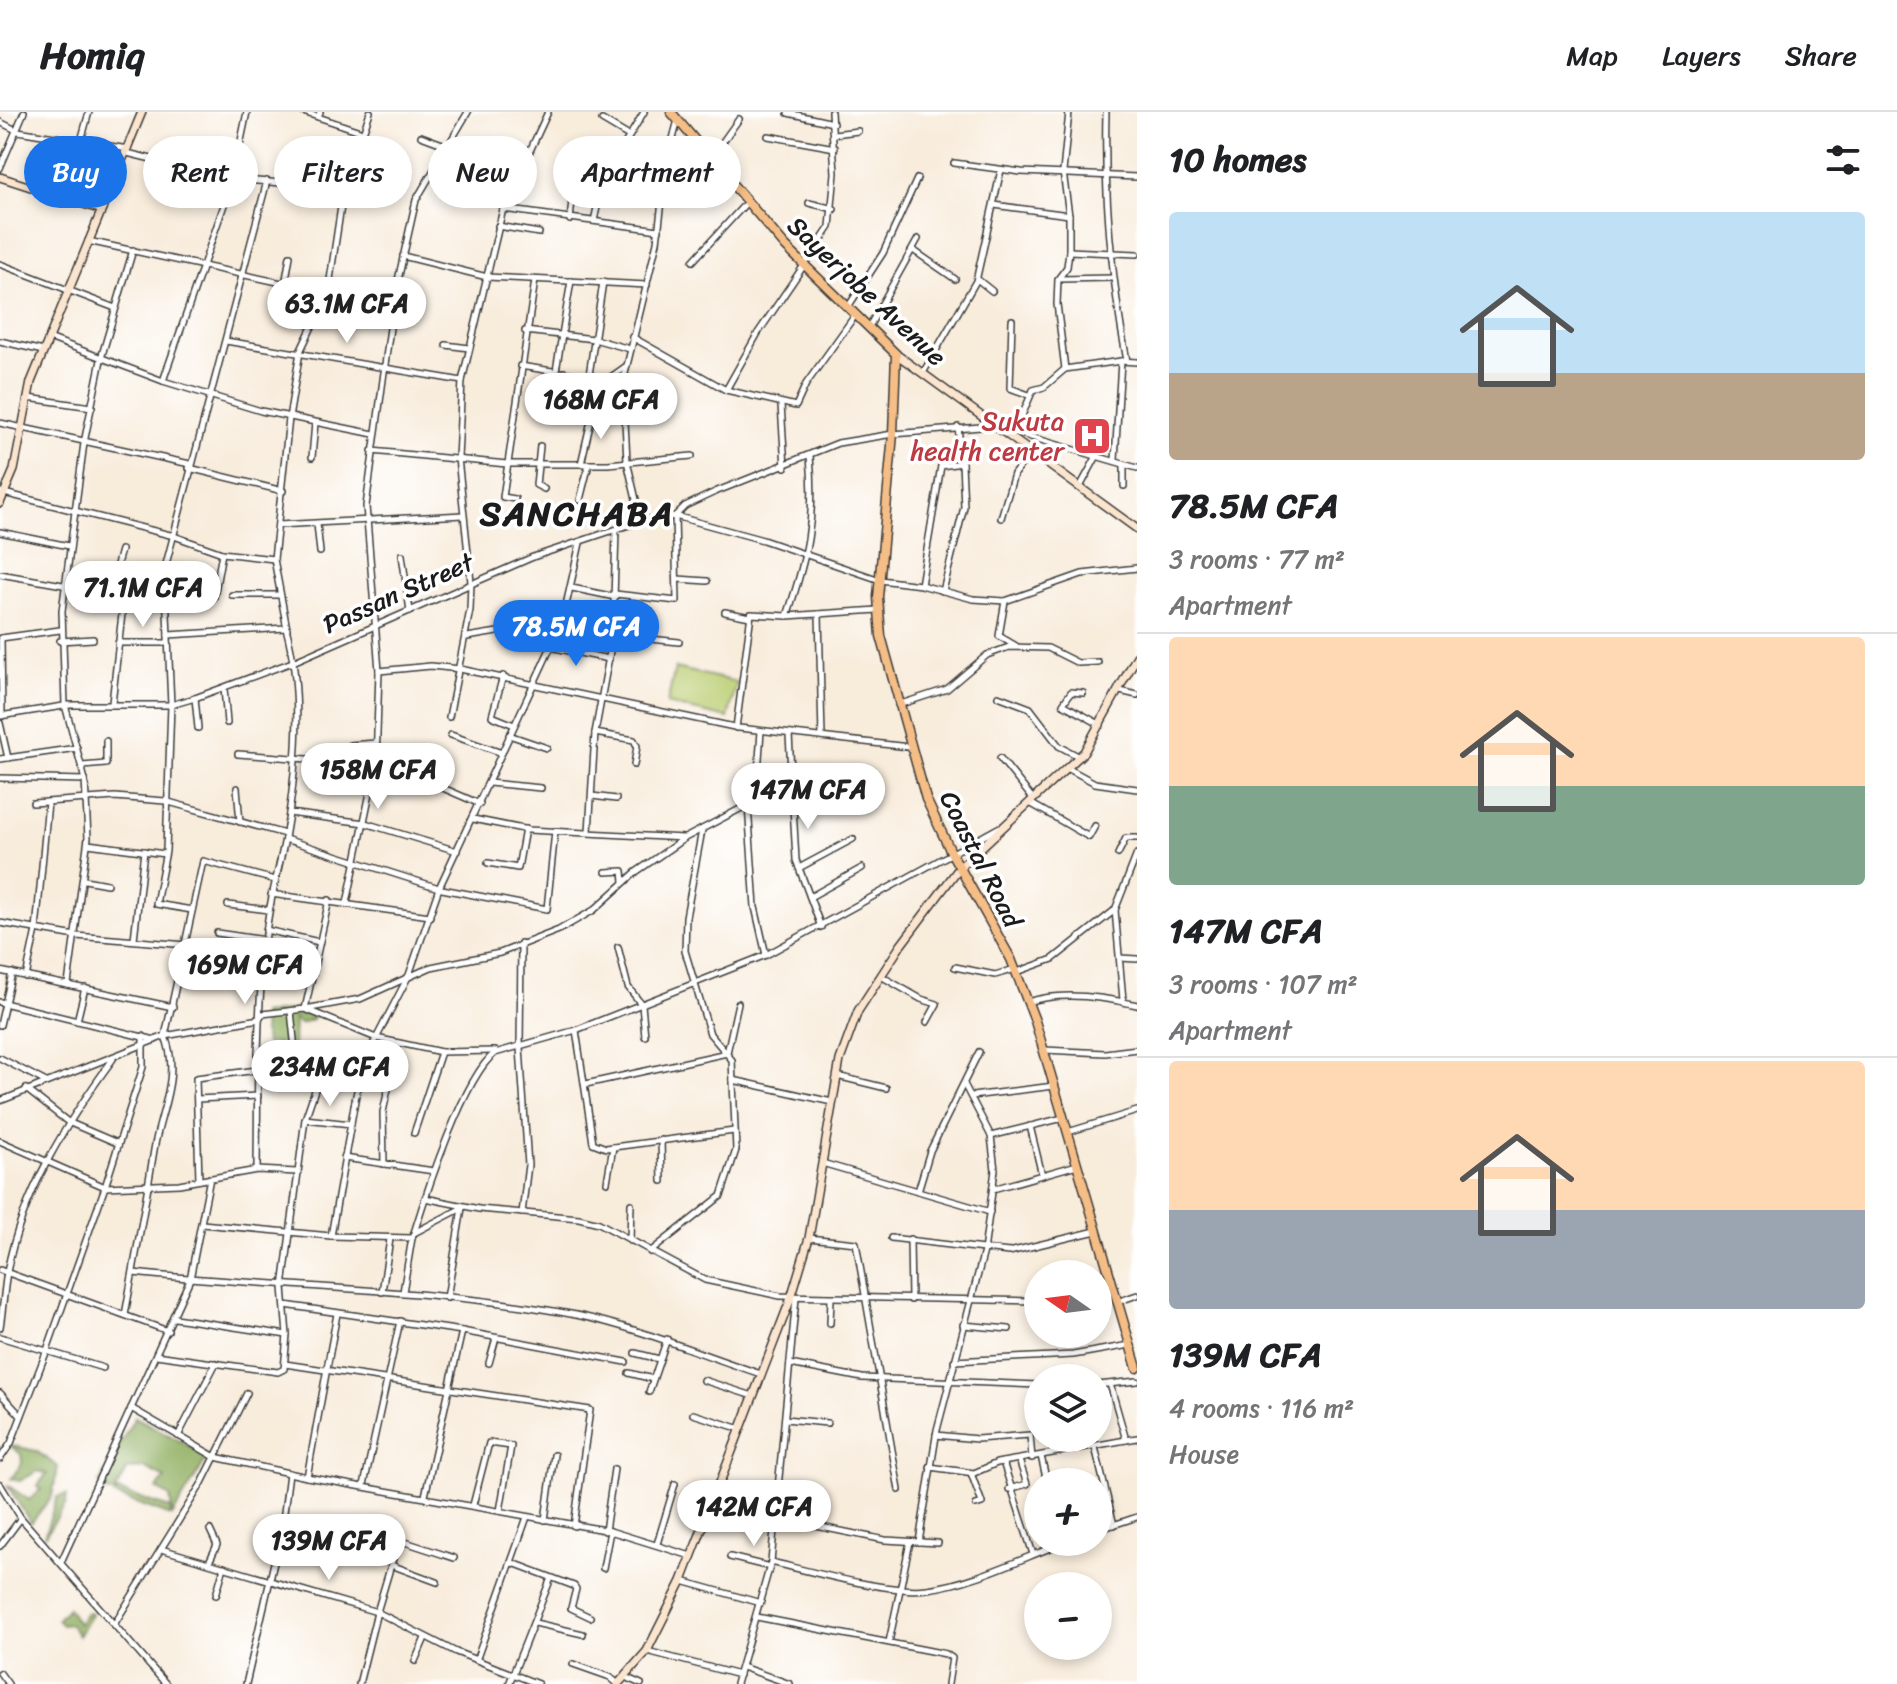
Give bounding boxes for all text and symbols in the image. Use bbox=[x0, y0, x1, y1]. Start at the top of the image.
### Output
text: Homiq bbox=[40, 22, 144, 89]
text: Map bbox=[1566, 31, 1618, 80]
text: Layers bbox=[1662, 31, 1741, 80]
text: Share bbox=[1785, 31, 1857, 80]
text: 10 homes bbox=[1169, 130, 1307, 190]
chip: Buy bbox=[24, 136, 127, 208]
chip: Rent bbox=[143, 136, 258, 208]
chip: Filters bbox=[274, 136, 412, 208]
chip: New bbox=[428, 136, 537, 208]
chip: Apartment bbox=[553, 136, 741, 208]
icon: filters bbox=[1821, 138, 1865, 182]
street label: Sayerjobe Avenue bbox=[776, 204, 958, 378]
icon: home bbox=[1445, 264, 1589, 408]
pin: 63.1M CFA bbox=[255, 277, 439, 345]
text: 63.1M CFA bbox=[285, 280, 409, 326]
pin: 168M CFA bbox=[518, 373, 684, 441]
text: 168M CFA bbox=[542, 376, 660, 422]
place label: Sukuta health center bbox=[910, 398, 1065, 474]
hospital icon: Sukuta health center bbox=[1071, 415, 1113, 457]
text: 78.5M CFA bbox=[1169, 476, 1339, 536]
district label: SANCHABA bbox=[479, 484, 674, 544]
text: 3 rooms · 77 m² bbox=[1169, 536, 1345, 582]
street label: Passan Street bbox=[315, 539, 482, 647]
pin: 71.1M CFA bbox=[51, 561, 235, 629]
text: 71.1M CFA bbox=[83, 564, 203, 610]
text: Apartment bbox=[1169, 582, 1292, 628]
pin: 78.5M CFA bbox=[484, 600, 668, 668]
text: 78.5M CFA bbox=[511, 603, 641, 649]
icon: home bbox=[1445, 689, 1589, 833]
pin: 158M CFA bbox=[295, 743, 461, 811]
text: 158M CFA bbox=[319, 746, 437, 792]
pin: 147M CFA bbox=[725, 763, 891, 831]
text: 147M CFA bbox=[749, 766, 867, 812]
street label: Coastal Road bbox=[927, 782, 1036, 938]
text: 147M CFA bbox=[1169, 901, 1323, 961]
pin: 169M CFA bbox=[162, 938, 328, 1006]
text: 169M CFA bbox=[186, 941, 304, 987]
text: 3 rooms · 107 m² bbox=[1169, 961, 1358, 1007]
text: Apartment bbox=[1169, 1007, 1292, 1053]
pin: 234M CFA bbox=[247, 1040, 413, 1108]
text: 234M CFA bbox=[270, 1043, 390, 1089]
icon: home bbox=[1445, 1113, 1589, 1257]
north arrow bbox=[1024, 1260, 1112, 1348]
map controls bbox=[1024, 1260, 1112, 1660]
text: 139M CFA bbox=[1169, 1325, 1322, 1385]
button: layers bbox=[1024, 1364, 1112, 1452]
text: 4 rooms · 116 m² bbox=[1169, 1385, 1354, 1431]
text: House bbox=[1169, 1431, 1239, 1477]
button: + bbox=[1024, 1468, 1112, 1556]
pin: 142M CFA bbox=[671, 1480, 837, 1548]
text: 142M CFA bbox=[695, 1483, 813, 1529]
pin: 139M CFA bbox=[246, 1514, 412, 1582]
text: 139M CFA bbox=[271, 1517, 387, 1563]
button: − bbox=[1024, 1572, 1112, 1660]

